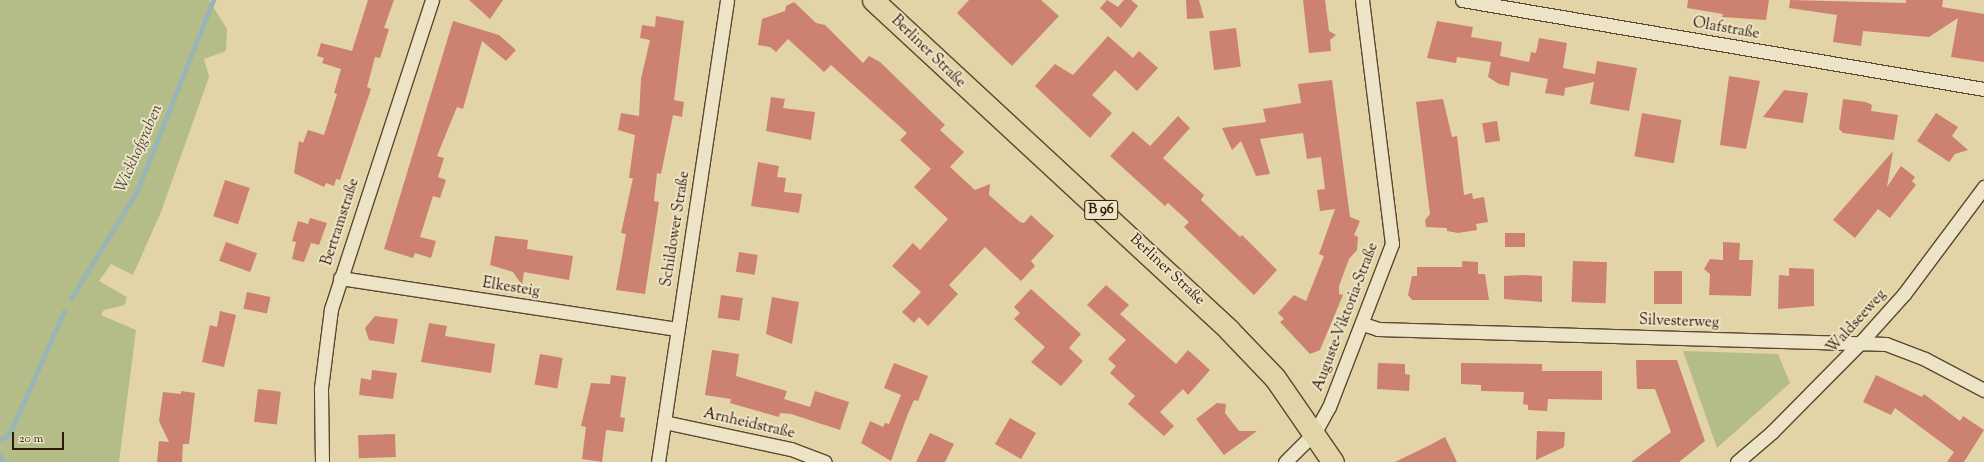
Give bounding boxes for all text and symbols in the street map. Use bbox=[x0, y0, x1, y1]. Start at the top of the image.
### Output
street label: Berliner Straße bbox=[887, 12, 969, 92]
street label: Olafstraße bbox=[1691, 14, 1761, 44]
water label: Wickhofgraben bbox=[112, 102, 168, 196]
street label: Schildower Straße bbox=[658, 170, 694, 288]
street label: Bertramstraße bbox=[318, 176, 364, 268]
road number: B 96 bbox=[1084, 198, 1118, 222]
street label: Berliner Straße bbox=[1126, 231, 1208, 309]
street label: Auguste-Viktoria-Straße bbox=[1309, 240, 1383, 394]
street label: Elkesteig bbox=[481, 275, 541, 301]
street label: Waldseeweg bbox=[1824, 286, 1890, 358]
street label: Silvesterweg bbox=[1639, 312, 1719, 332]
street label: Arnheidstraße bbox=[702, 405, 796, 443]
scale bar bbox=[14, 424, 66, 450]
text: 20 m bbox=[19, 430, 43, 448]

